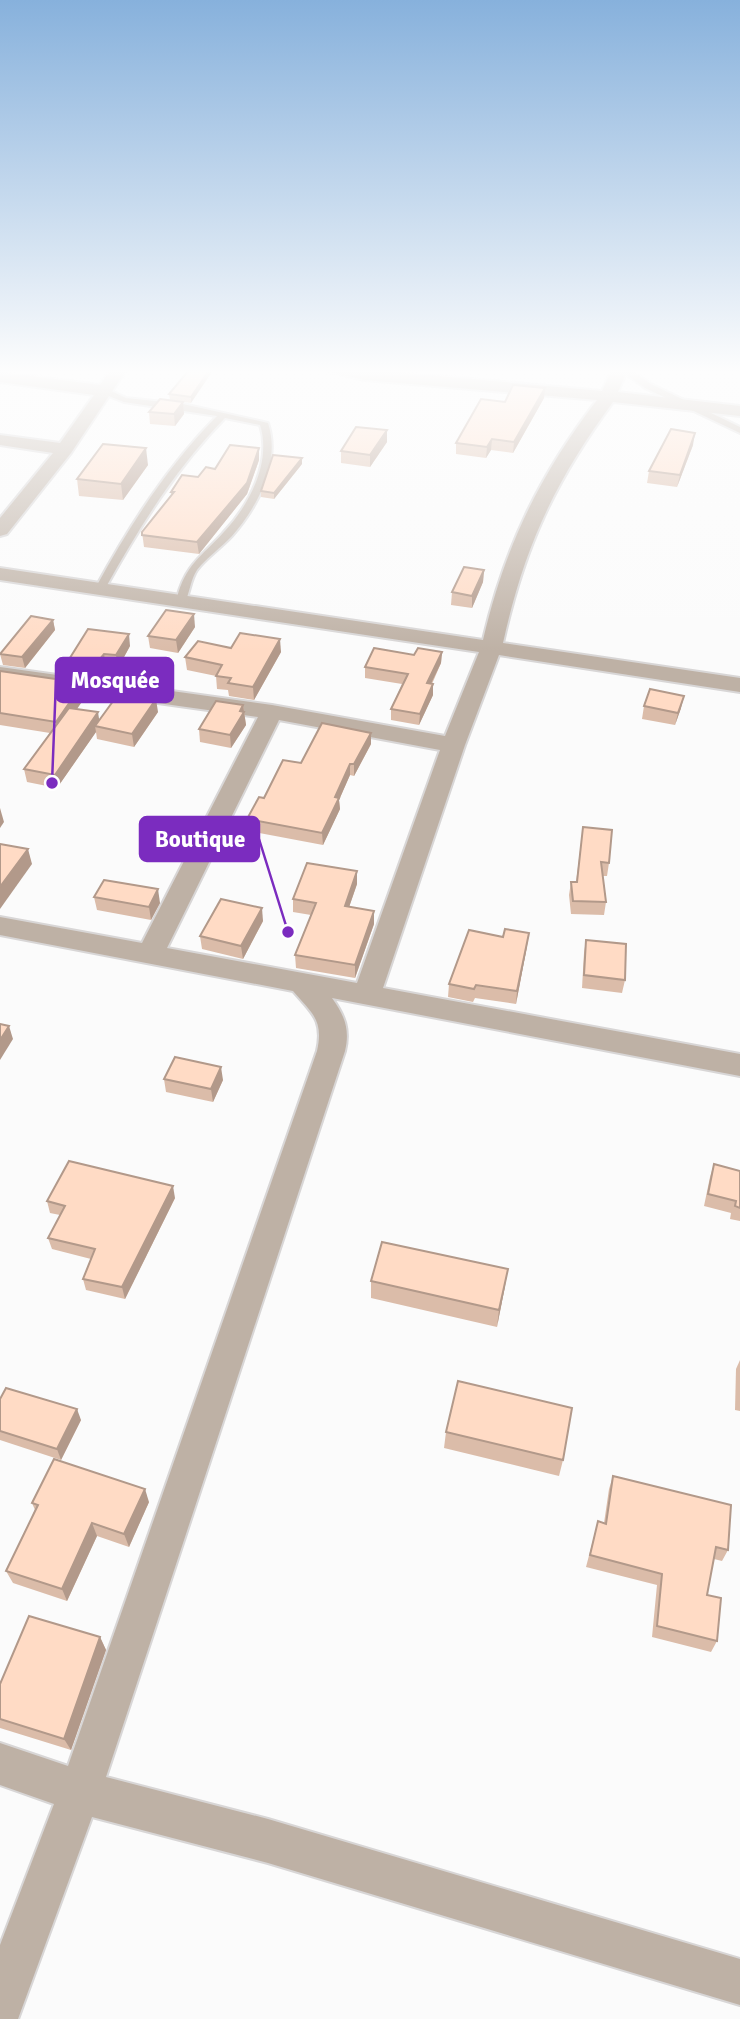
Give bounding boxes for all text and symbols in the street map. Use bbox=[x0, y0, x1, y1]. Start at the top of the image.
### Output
callout: Mosquée bbox=[56, 658, 173, 702]
text: Mosquée bbox=[70, 666, 160, 695]
callout: Boutique bbox=[140, 817, 259, 861]
text: Boutique bbox=[155, 825, 245, 854]

